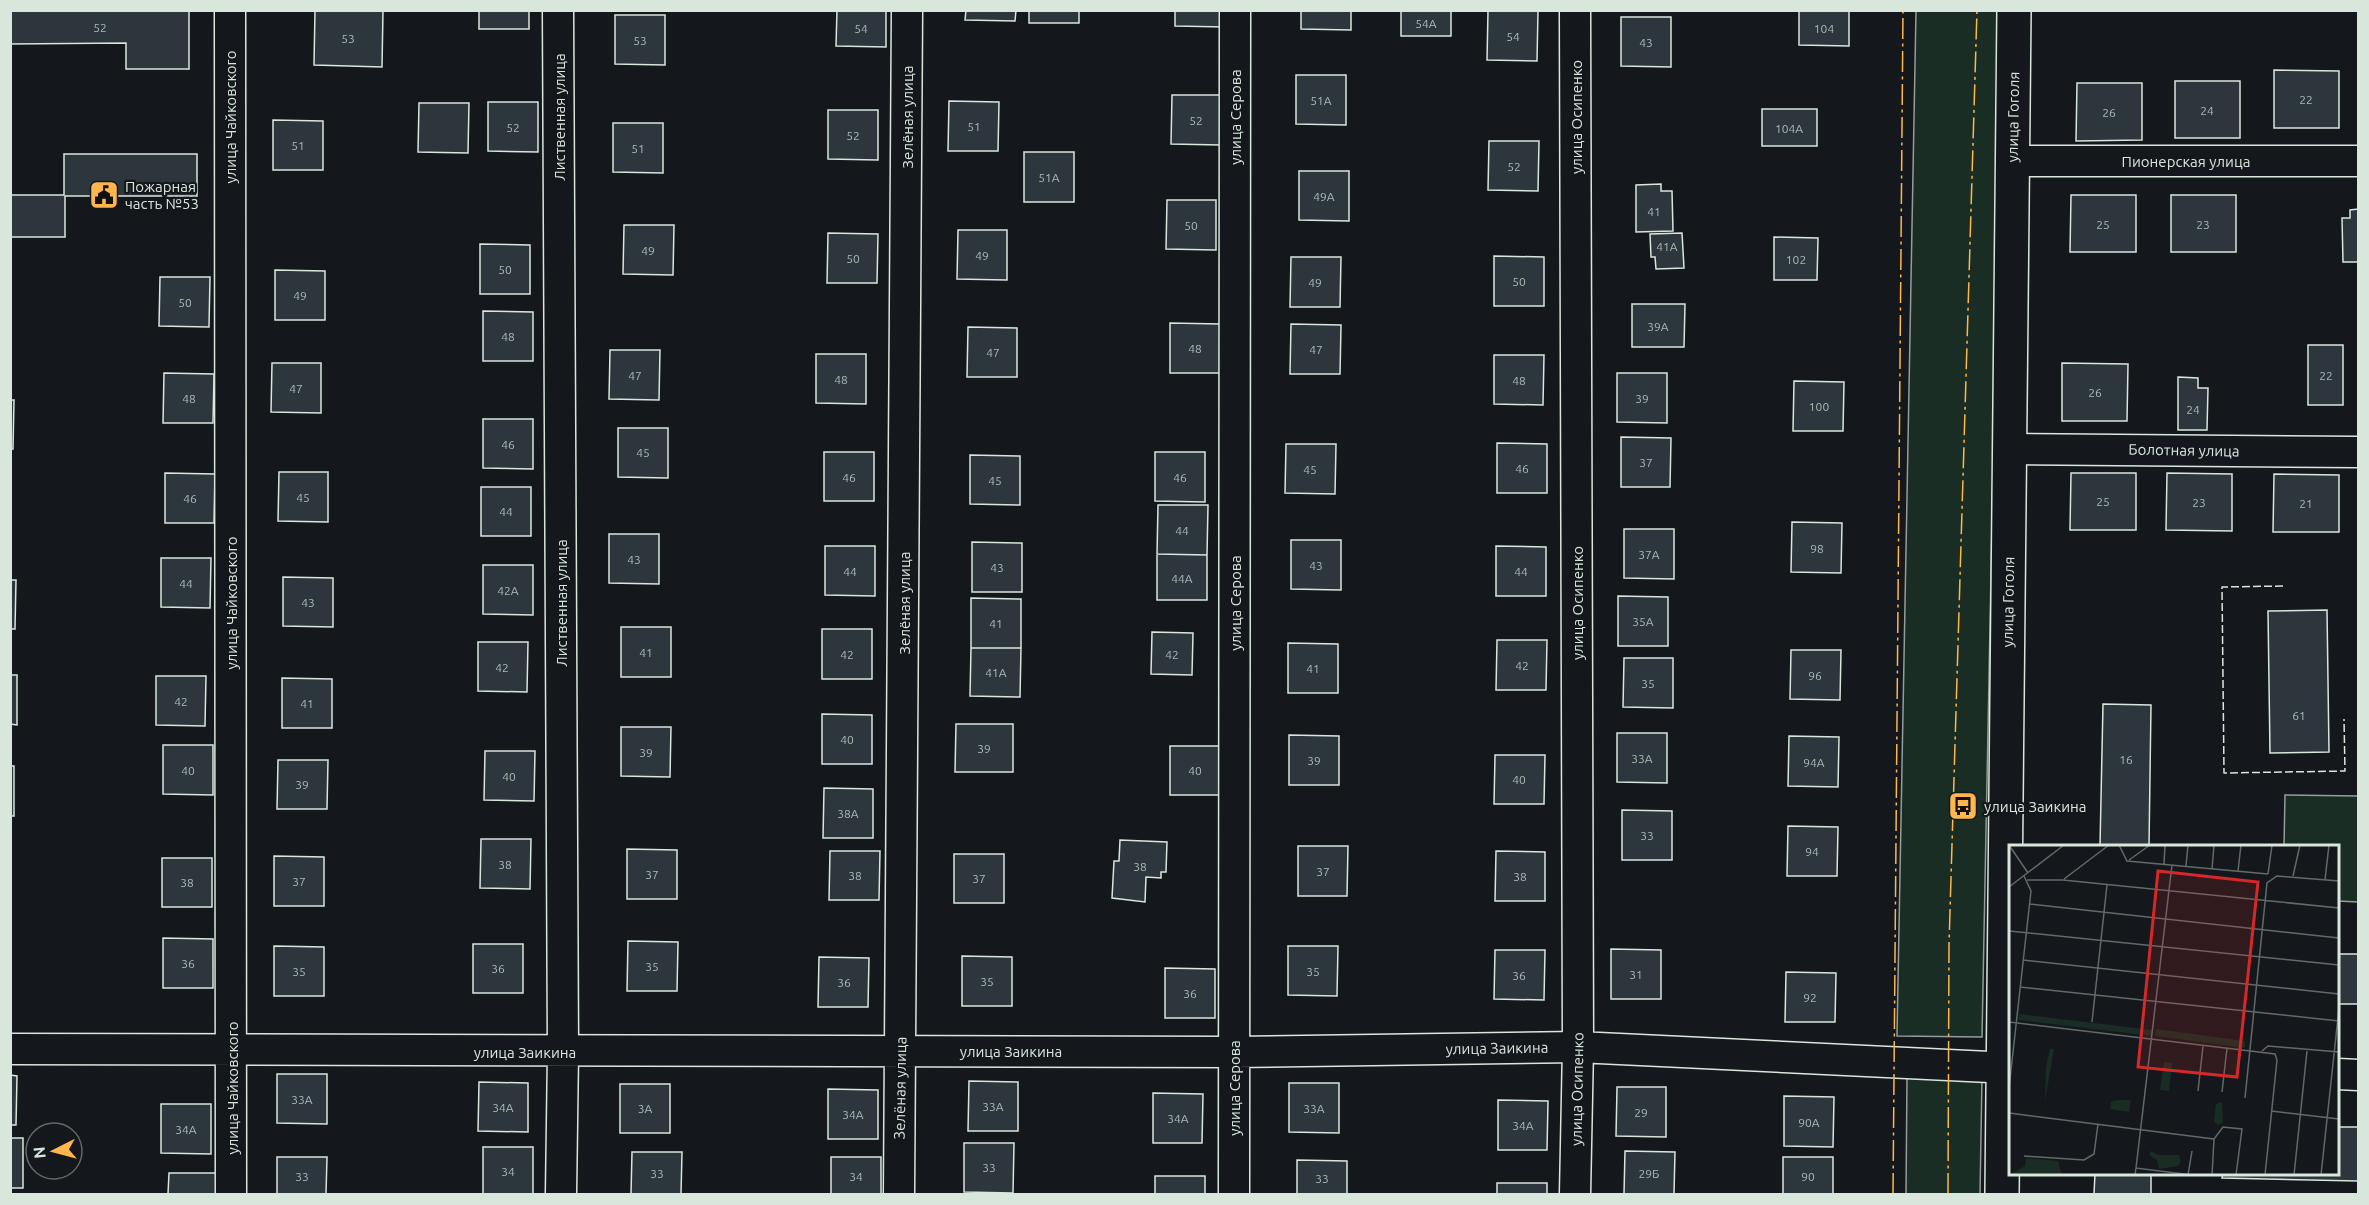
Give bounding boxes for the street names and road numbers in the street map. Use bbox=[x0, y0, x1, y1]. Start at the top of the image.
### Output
street label: улица Чайковского bbox=[222, 51, 239, 183]
street label: Лиственная улица bbox=[551, 53, 568, 181]
street label: улица Осипенко bbox=[1568, 60, 1585, 174]
street label: Зелёная улица bbox=[899, 66, 916, 168]
street label: улица Серова bbox=[1227, 69, 1244, 165]
street label: улица Гоголя bbox=[2004, 71, 2022, 163]
street label: Пионерская улица bbox=[2122, 153, 2250, 170]
street label: Болотная улица bbox=[2128, 441, 2240, 459]
street label: улица Чайковского bbox=[223, 537, 240, 669]
street label: Лиственная улица bbox=[553, 539, 570, 667]
street label: улица Осипенко bbox=[1569, 546, 1586, 660]
street label: Зелёная улица bbox=[896, 552, 913, 654]
street label: улица Серова bbox=[1227, 555, 1244, 651]
street label: улица Гоголя bbox=[1999, 556, 2017, 648]
street label: улица Чайковского bbox=[224, 1022, 241, 1154]
street label: улица Осипенко bbox=[1568, 1032, 1586, 1146]
street label: Зелёная улица bbox=[891, 1036, 909, 1140]
street label: улица Заикина bbox=[1446, 1039, 1548, 1057]
street label: улица Серова bbox=[1226, 1040, 1243, 1136]
street label: улица Заикина bbox=[960, 1043, 1062, 1060]
street label: улица Заикина bbox=[474, 1044, 576, 1061]

